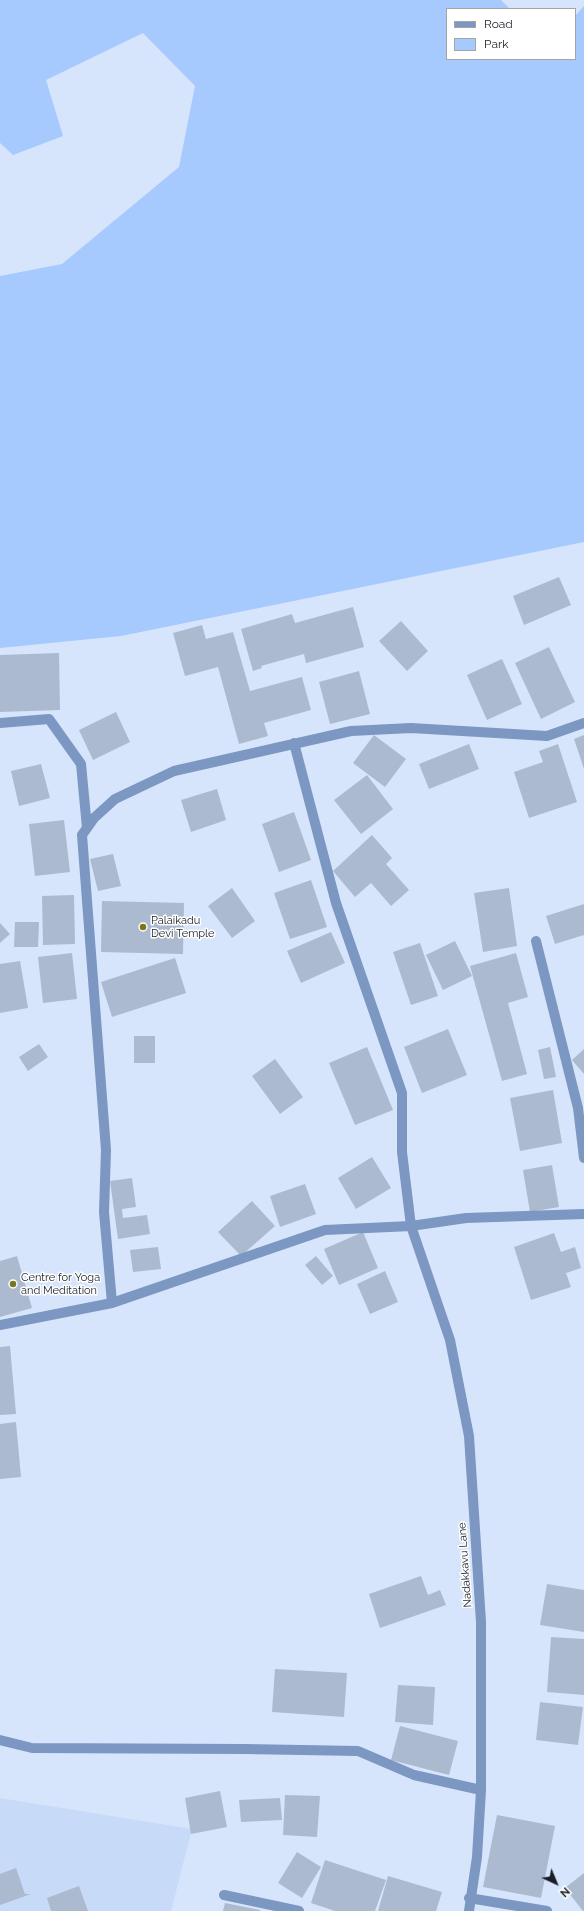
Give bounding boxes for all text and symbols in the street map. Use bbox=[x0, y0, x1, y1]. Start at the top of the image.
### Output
legend bbox=[446, 8, 576, 60]
text: Road bbox=[484, 17, 513, 31]
text: Park bbox=[484, 37, 509, 51]
place label: Palaikadu Devi Temple bbox=[151, 914, 215, 940]
marker: Palaikadu Devi Temple bbox=[138, 922, 148, 932]
place label: Centre for Yoga and Meditation bbox=[21, 1271, 100, 1297]
marker: Centre for Yoga and Meditation bbox=[8, 1279, 18, 1289]
street label: Nadakkavu Lane bbox=[455, 1522, 475, 1608]
north arrow bbox=[536, 1863, 576, 1903]
text: N bbox=[557, 1884, 572, 1900]

